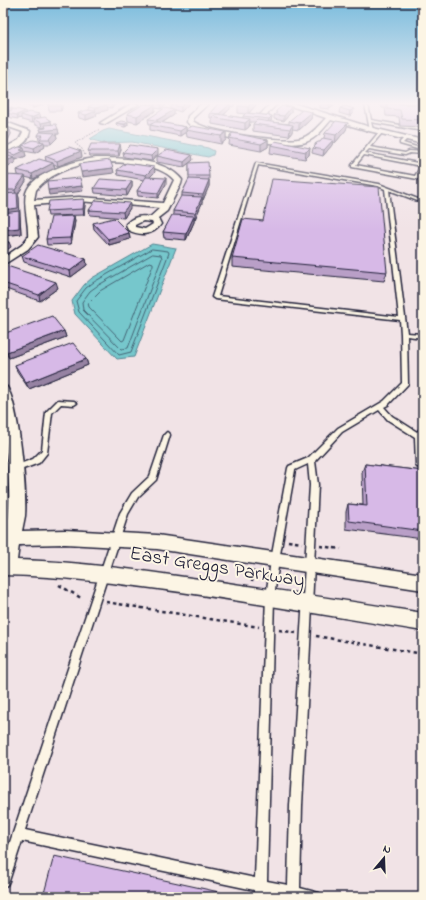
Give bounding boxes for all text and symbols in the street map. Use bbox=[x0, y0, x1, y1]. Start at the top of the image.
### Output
street label: East Greggs Parkway bbox=[127, 540, 307, 597]
north arrow bbox=[364, 838, 404, 878]
text: N bbox=[381, 841, 393, 858]

